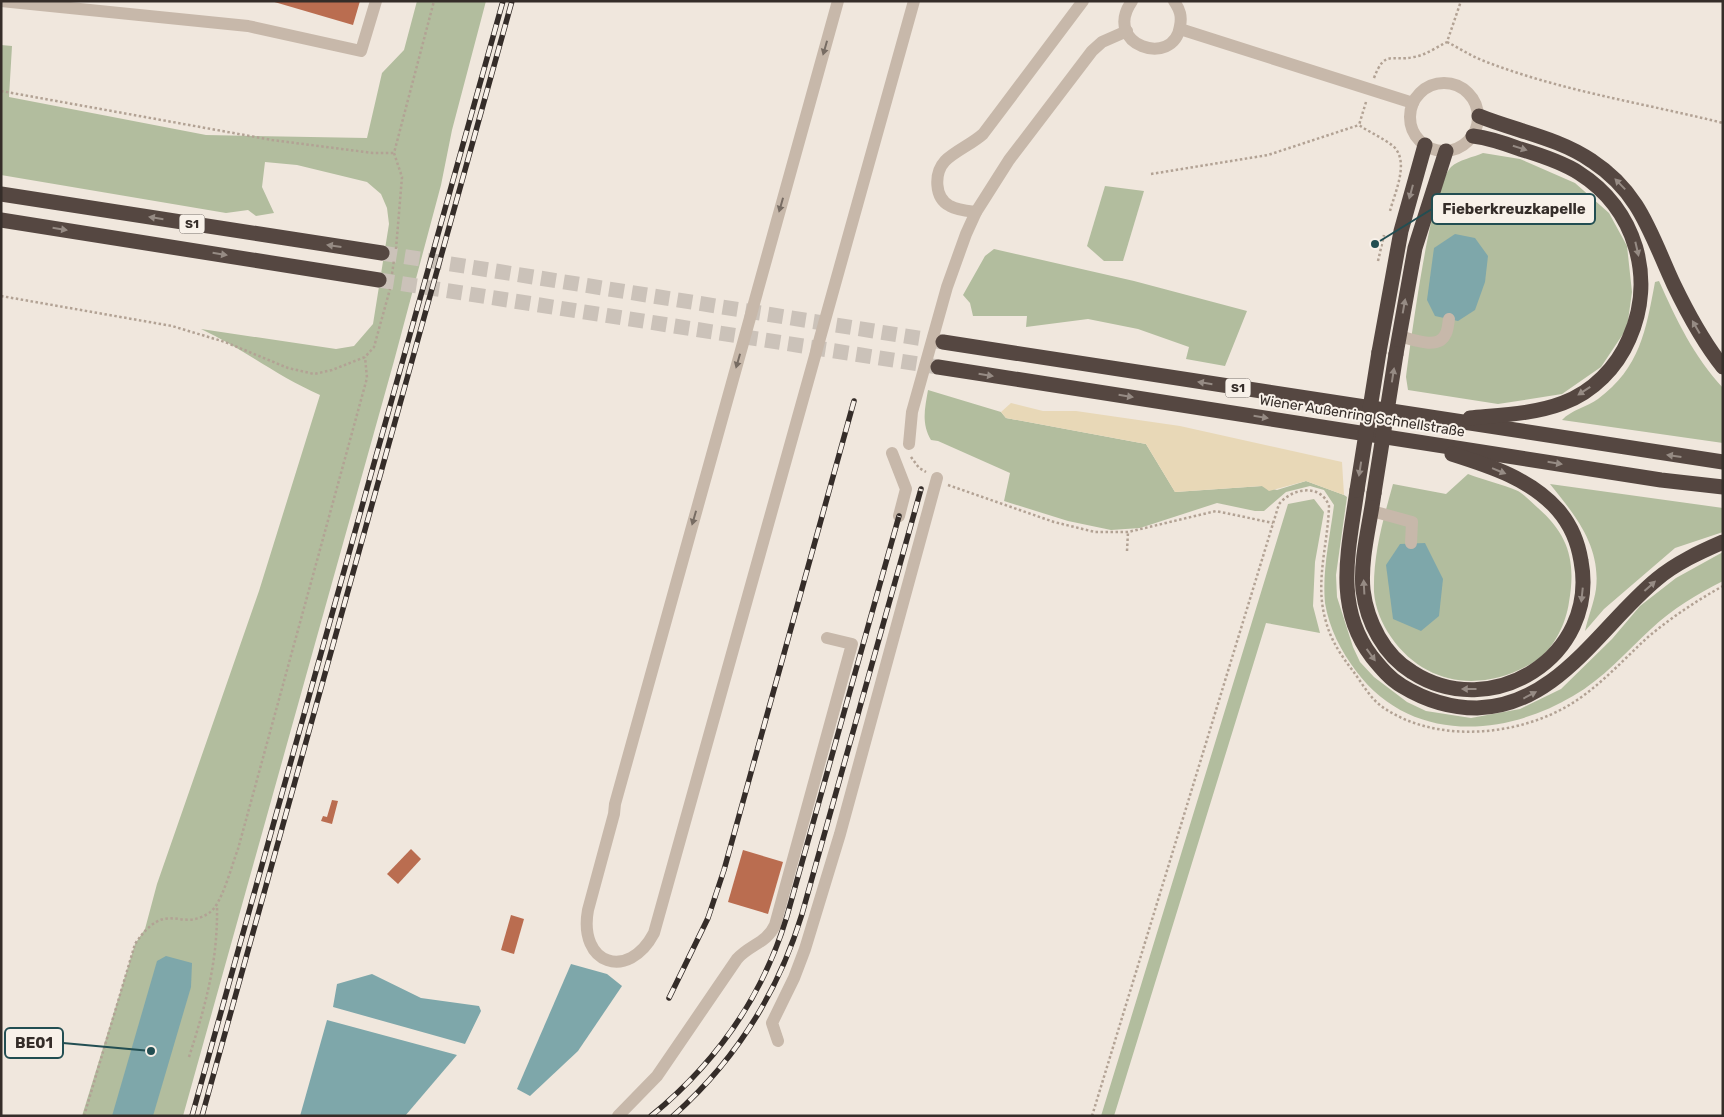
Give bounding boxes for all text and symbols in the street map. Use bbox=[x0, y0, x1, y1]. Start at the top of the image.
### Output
one-way arrow bbox=[820, 41, 828, 56]
one-way arrow bbox=[1512, 145, 1527, 153]
one-way arrow bbox=[1614, 178, 1626, 190]
one-way arrow bbox=[1407, 184, 1415, 199]
callout: Fieberkreuzkapelle bbox=[1432, 194, 1595, 224]
one-way arrow bbox=[777, 197, 785, 212]
text: Fieberkreuzkapelle bbox=[1442, 200, 1586, 218]
one-way arrow bbox=[147, 214, 163, 222]
road number: S1 bbox=[180, 214, 204, 233]
one-way arrow bbox=[52, 225, 68, 233]
one-way arrow bbox=[325, 242, 341, 250]
one-way arrow bbox=[1633, 242, 1641, 257]
one-way arrow bbox=[212, 250, 228, 258]
one-way arrow bbox=[1401, 298, 1409, 314]
one-way arrow bbox=[1691, 320, 1700, 333]
one-way arrow bbox=[733, 354, 741, 369]
one-way arrow bbox=[1389, 367, 1397, 383]
one-way arrow bbox=[978, 371, 994, 379]
one-way arrow bbox=[1197, 378, 1213, 386]
road number: S1 bbox=[1226, 378, 1250, 398]
one-way arrow bbox=[1577, 387, 1591, 396]
street label: Wiener Außenring Schnellstraße bbox=[1258, 391, 1466, 441]
one-way arrow bbox=[1118, 392, 1134, 400]
one-way arrow bbox=[1253, 413, 1269, 421]
one-way arrow bbox=[1666, 451, 1682, 459]
one-way arrow bbox=[1547, 459, 1563, 467]
one-way arrow bbox=[1356, 461, 1364, 477]
one-way arrow bbox=[1492, 467, 1506, 475]
one-way arrow bbox=[690, 511, 698, 526]
one-way arrow bbox=[1359, 579, 1367, 595]
one-way arrow bbox=[1643, 580, 1655, 592]
one-way arrow bbox=[1578, 587, 1586, 603]
one-way arrow bbox=[1366, 648, 1376, 662]
one-way arrow bbox=[1461, 685, 1477, 693]
one-way arrow bbox=[1524, 690, 1537, 699]
callout: BE01 bbox=[5, 1028, 63, 1058]
text: BE01 bbox=[15, 1034, 53, 1052]

